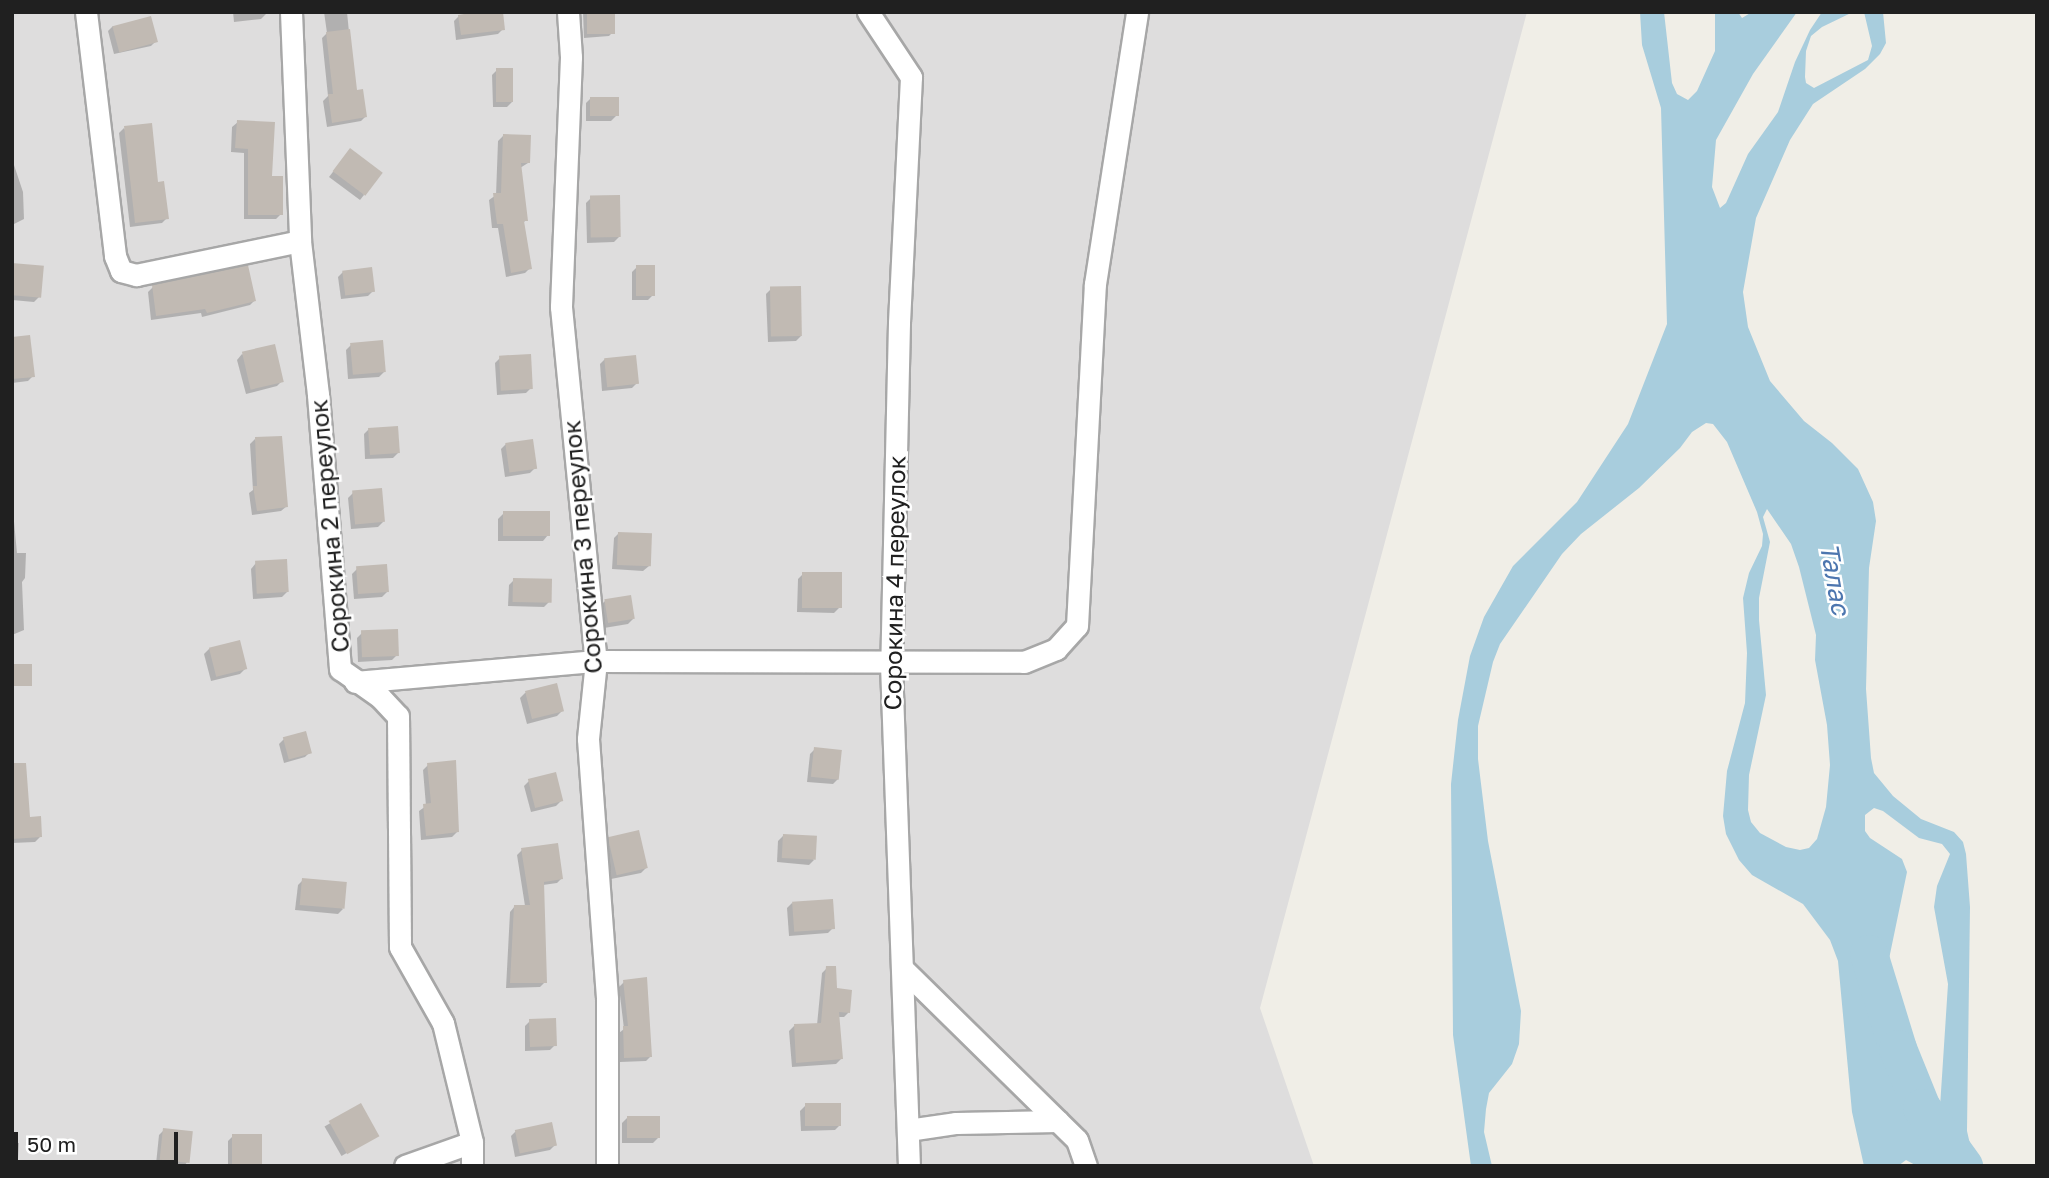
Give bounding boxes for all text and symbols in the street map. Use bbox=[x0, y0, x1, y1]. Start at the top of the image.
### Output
street label: Сорокина 2 переулок bbox=[304, 398, 354, 654]
street label: Сорокина 3 переулок bbox=[557, 419, 607, 675]
street label: Сорокина 4 переулок bbox=[877, 455, 911, 711]
water label: Талас bbox=[1813, 541, 1857, 617]
scale bar bbox=[18, 1118, 182, 1162]
text: 50 m bbox=[27, 1131, 76, 1157]

